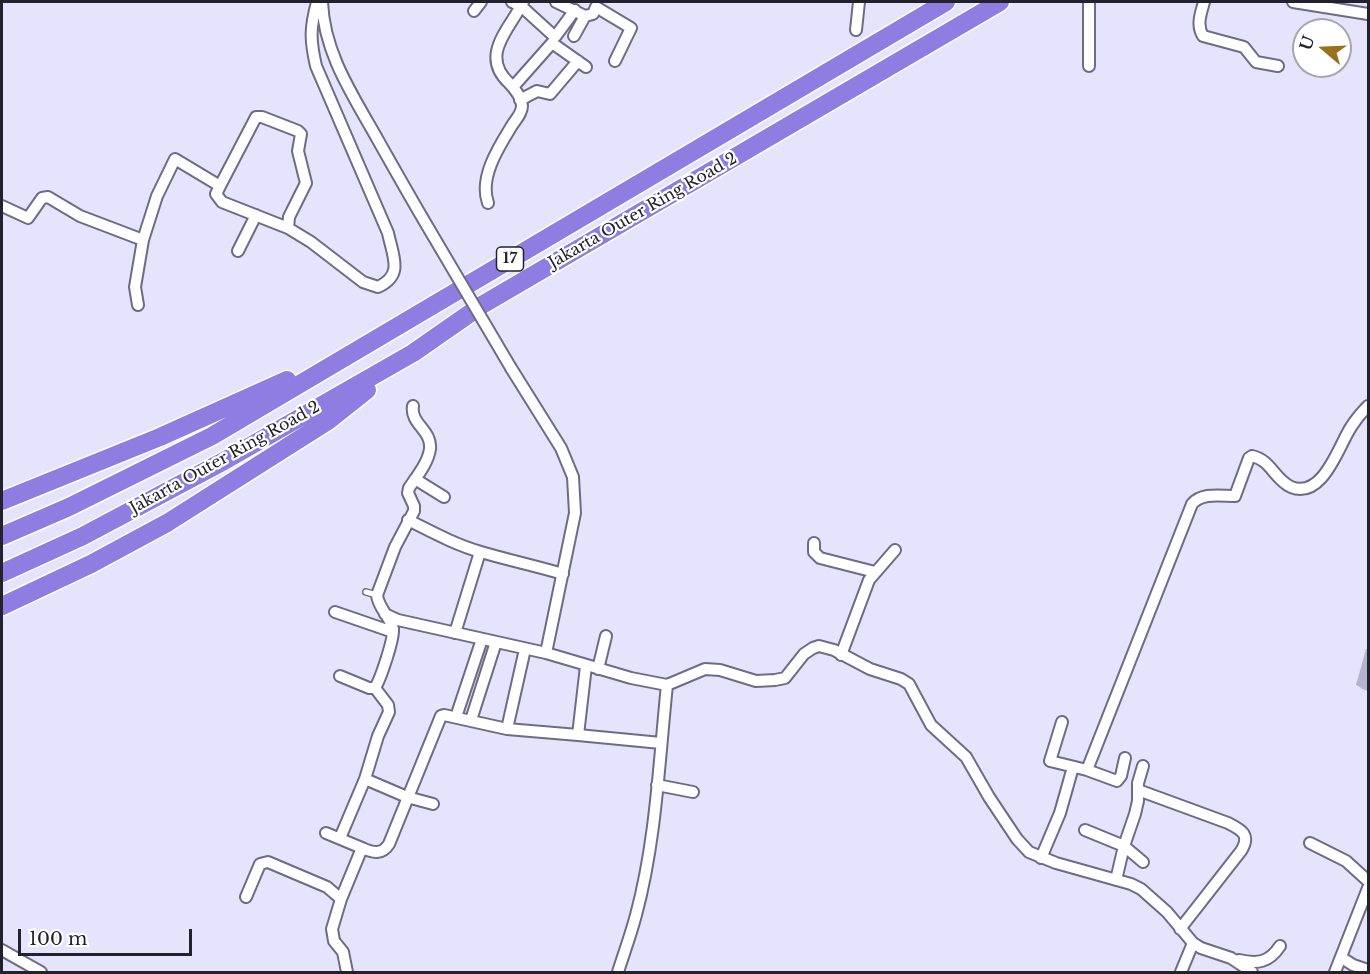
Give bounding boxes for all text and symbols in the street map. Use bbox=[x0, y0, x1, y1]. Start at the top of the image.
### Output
north arrow bbox=[1292, 18, 1352, 78]
text: U bbox=[1295, 33, 1319, 53]
street label: Jakarta Outer Ring Road 2 bbox=[546, 149, 740, 273]
road number: 17 bbox=[496, 247, 524, 271]
street label: Jakarta Outer Ring Road 2 bbox=[127, 398, 323, 518]
scale bar bbox=[21, 917, 195, 955]
text: 100 m bbox=[29, 928, 87, 950]

